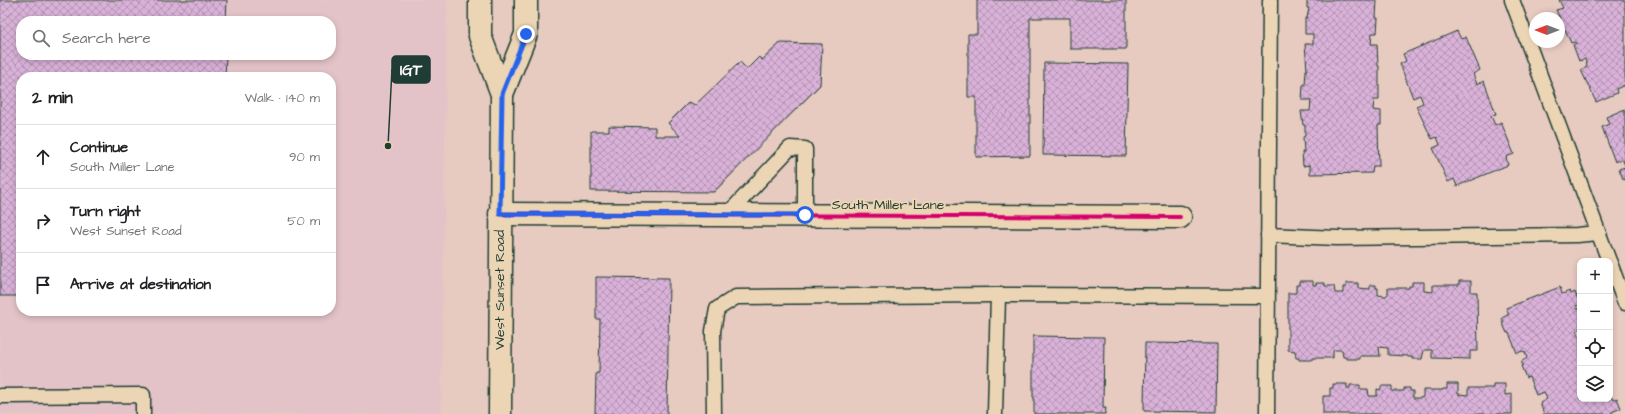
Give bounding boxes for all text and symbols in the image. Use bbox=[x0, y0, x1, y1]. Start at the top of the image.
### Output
north arrow bbox=[1529, 12, 1565, 48]
search box bbox=[16, 16, 336, 60]
route end bbox=[517, 25, 535, 43]
icon: search bbox=[30, 27, 52, 49]
text: Search here bbox=[62, 28, 151, 49]
callout: IGT bbox=[392, 56, 430, 83]
text: IGT bbox=[400, 60, 423, 81]
text: 2 min bbox=[32, 86, 73, 110]
text: Walk · 140 m bbox=[245, 89, 320, 107]
text: Continue bbox=[70, 137, 128, 158]
icon: ahead bbox=[32, 146, 54, 168]
text: 90 m bbox=[289, 148, 320, 166]
text: South Miller Lane bbox=[70, 158, 175, 176]
street label: South Miller Lane bbox=[832, 195, 945, 215]
text: Turn right bbox=[70, 201, 141, 222]
route start bbox=[796, 206, 814, 224]
icon: right bbox=[32, 210, 54, 232]
text: 50 m bbox=[287, 212, 320, 230]
text: West Sunset Road bbox=[70, 222, 182, 240]
street label: West Sunset Road bbox=[490, 230, 510, 350]
map controls bbox=[1577, 258, 1613, 402]
button: + bbox=[1577, 258, 1613, 294]
icon: arrive bbox=[32, 274, 54, 296]
text: Arrive at destination bbox=[70, 274, 211, 295]
button: − bbox=[1577, 294, 1613, 330]
button: locate bbox=[1577, 330, 1613, 366]
button: layers bbox=[1577, 366, 1613, 402]

